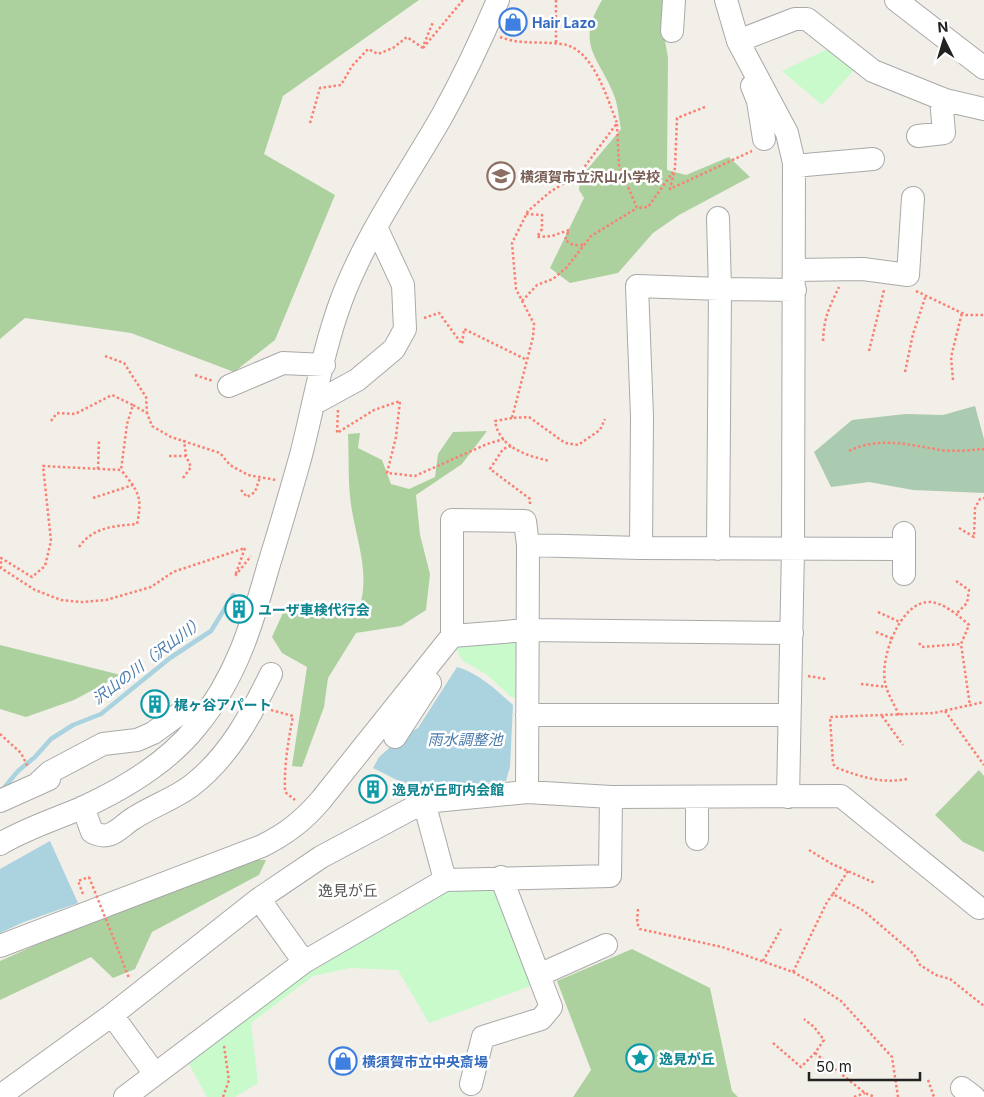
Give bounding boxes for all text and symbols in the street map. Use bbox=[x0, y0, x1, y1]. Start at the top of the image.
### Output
shop icon: Hair Lazo bbox=[498, 7, 528, 37]
place label: Hair Lazo bbox=[532, 14, 596, 31]
north arrow bbox=[919, 15, 969, 65]
text: N bbox=[937, 18, 949, 35]
school or university icon: 横須賀市立沢山小学校 bbox=[486, 161, 516, 191]
place label: 横須賀市立沢山小学校 bbox=[520, 168, 660, 185]
building icon: ユーザ車検代行会 bbox=[224, 594, 254, 624]
place label: ユーザ車検代行会 bbox=[258, 601, 370, 618]
water label: 沢山の川（沢山川） bbox=[88, 612, 208, 708]
building icon: 梶ヶ谷アパート bbox=[140, 689, 170, 719]
place label: 梶ヶ谷アパート bbox=[174, 696, 272, 713]
water label: 雨水調整池 bbox=[427, 730, 504, 749]
building icon: 逸見が丘町内会館 bbox=[358, 774, 388, 804]
place label: 逸見が丘町内会館 bbox=[392, 781, 504, 798]
district label: 逸見が丘 bbox=[318, 881, 378, 900]
place icon: 逸見が丘 bbox=[625, 1043, 655, 1073]
shop icon: 横須賀市立中央斎場 bbox=[328, 1046, 358, 1076]
place label: 逸見が丘 bbox=[659, 1050, 715, 1067]
scale bar bbox=[809, 1050, 920, 1082]
place label: 横須賀市立中央斎場 bbox=[362, 1053, 488, 1070]
text: 50 m bbox=[816, 1057, 852, 1076]

